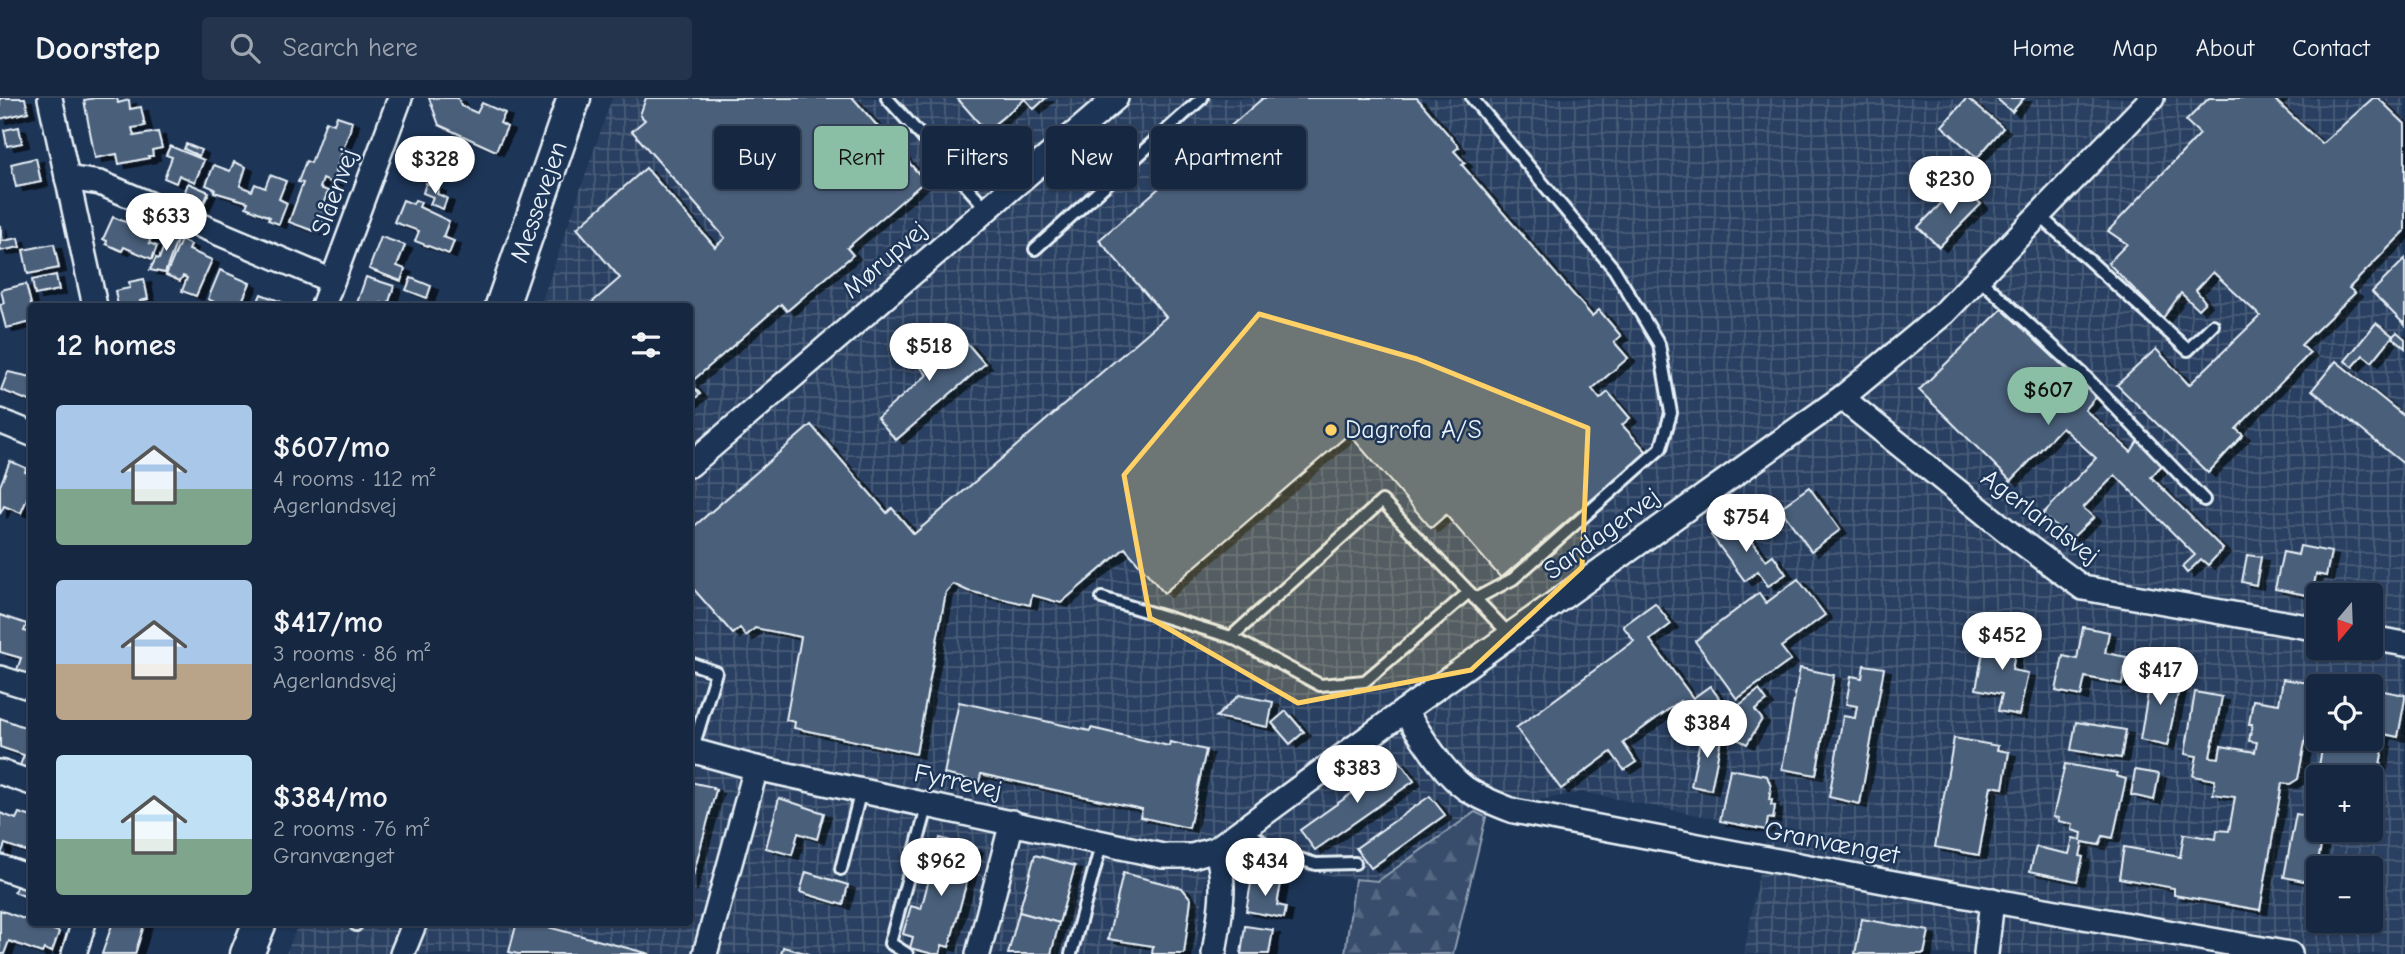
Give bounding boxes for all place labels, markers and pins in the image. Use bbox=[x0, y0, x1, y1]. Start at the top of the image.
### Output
pin: $328 bbox=[394, 136, 476, 196]
pin: $230 bbox=[1909, 156, 1991, 216]
pin: $633 bbox=[125, 194, 207, 253]
pin: $518 bbox=[888, 324, 970, 383]
pin: $607 bbox=[2007, 368, 2089, 427]
place label: Dagrofa A/S bbox=[1345, 415, 1482, 445]
marker: Dagrofa A/S bbox=[1323, 422, 1339, 438]
pin: $754 bbox=[1705, 494, 1787, 554]
pin: $452 bbox=[1961, 612, 2043, 672]
pin: $417 bbox=[2119, 648, 2201, 707]
pin: $384 bbox=[1666, 700, 1748, 760]
pin: $383 bbox=[1316, 746, 1398, 805]
pin: $962 bbox=[900, 838, 982, 898]
pin: $434 bbox=[1224, 838, 1306, 898]

